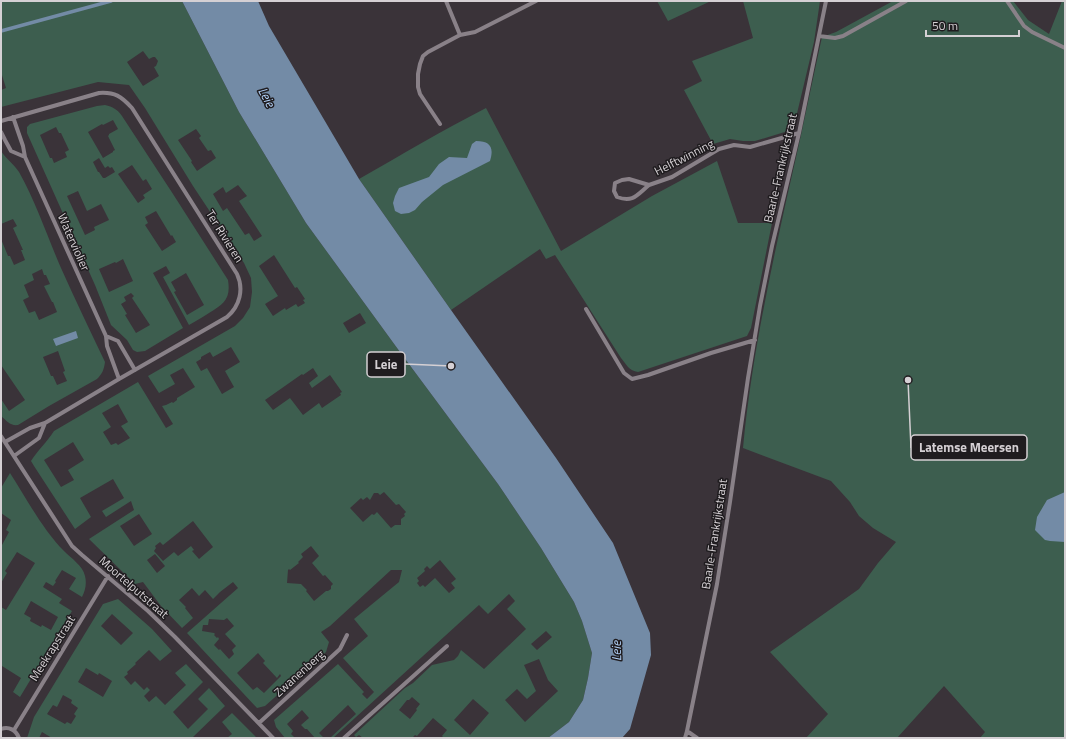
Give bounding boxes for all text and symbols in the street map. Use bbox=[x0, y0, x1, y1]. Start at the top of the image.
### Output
scale bar bbox=[926, 12, 1019, 38]
text: 50 m bbox=[932, 16, 958, 35]
water label: Leie bbox=[253, 83, 281, 111]
street label: Baarle-Frankrijkstraat bbox=[758, 111, 802, 224]
street label: Helftwinning bbox=[651, 134, 717, 180]
street label: Ter Rivieren bbox=[201, 206, 249, 266]
street label: Waterviolier bbox=[53, 210, 95, 274]
callout: Leie bbox=[367, 352, 405, 377]
text: Leie bbox=[375, 354, 398, 374]
callout: Latemse Meersen bbox=[911, 435, 1027, 460]
text: Latemse Meersen bbox=[919, 437, 1019, 457]
street label: Baarle-Frankrijkstraat bbox=[696, 477, 732, 591]
street label: Moortelputstraat bbox=[95, 551, 174, 623]
street label: Meekrapstraat bbox=[24, 611, 80, 685]
water label: Leie bbox=[606, 640, 626, 661]
street label: Zwanenberg bbox=[269, 645, 329, 701]

